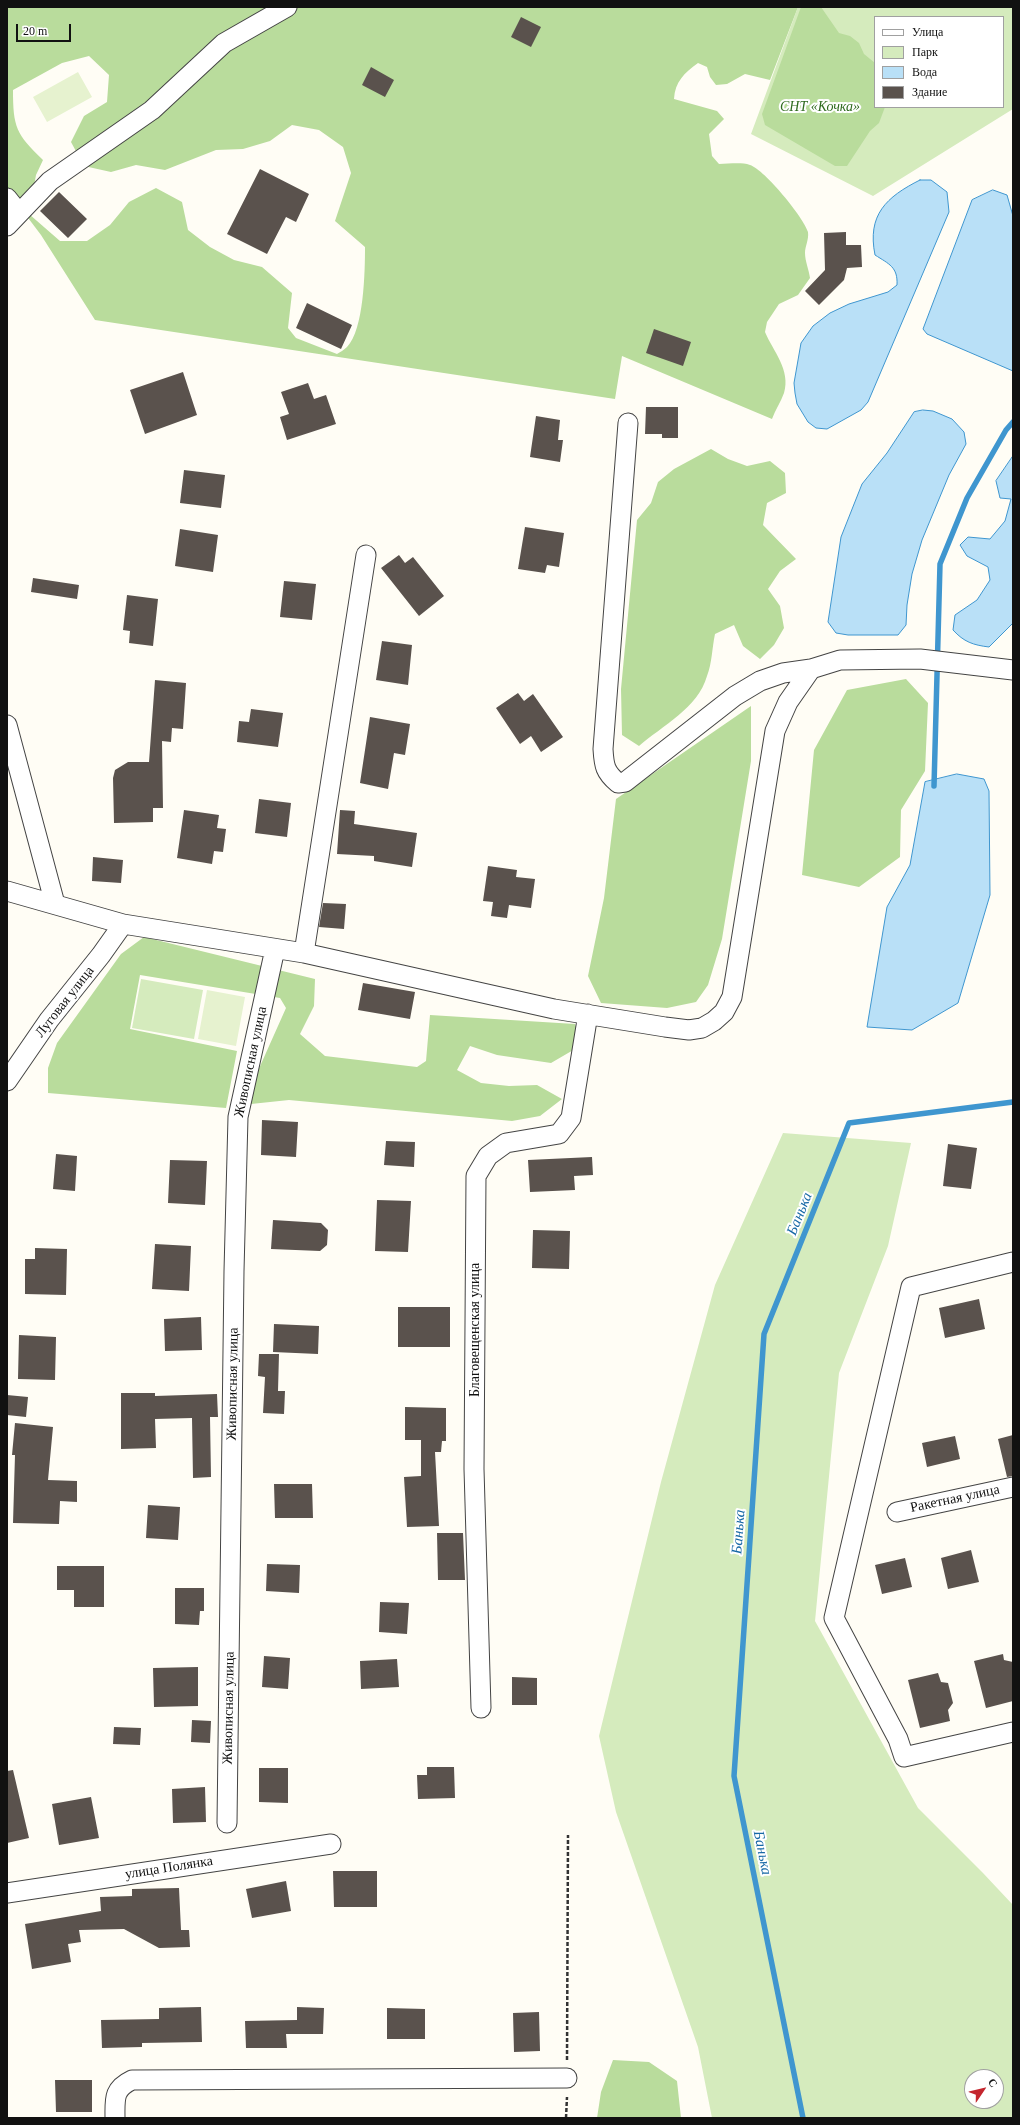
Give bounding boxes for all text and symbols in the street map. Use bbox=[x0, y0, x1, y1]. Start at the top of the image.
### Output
scale bar bbox=[18, 16, 73, 42]
legend bbox=[874, 16, 1004, 108]
text: 20 m bbox=[23, 24, 47, 38]
text: Улица bbox=[912, 25, 943, 39]
text: Парк bbox=[912, 45, 938, 59]
text: Вода bbox=[912, 65, 937, 79]
text: Здание bbox=[912, 85, 947, 99]
park label: СНТ «Кочка» bbox=[780, 99, 860, 115]
street label: Луговая улица bbox=[32, 963, 98, 1041]
street label: Живописная улица bbox=[231, 1005, 271, 1119]
water label: Банька bbox=[783, 1190, 817, 1238]
street label: Благовещенская улица bbox=[467, 1263, 483, 1397]
street label: Живописная улица bbox=[224, 1327, 242, 1441]
street label: Ракетная улица bbox=[909, 1481, 1001, 1517]
water label: Банька bbox=[728, 1509, 750, 1555]
street label: Живописная улица bbox=[220, 1651, 238, 1765]
water label: Банька bbox=[749, 1829, 775, 1877]
street label: улица Полянка bbox=[124, 1853, 214, 1883]
north arrow bbox=[964, 2069, 1004, 2109]
text: С bbox=[986, 2076, 1000, 2089]

